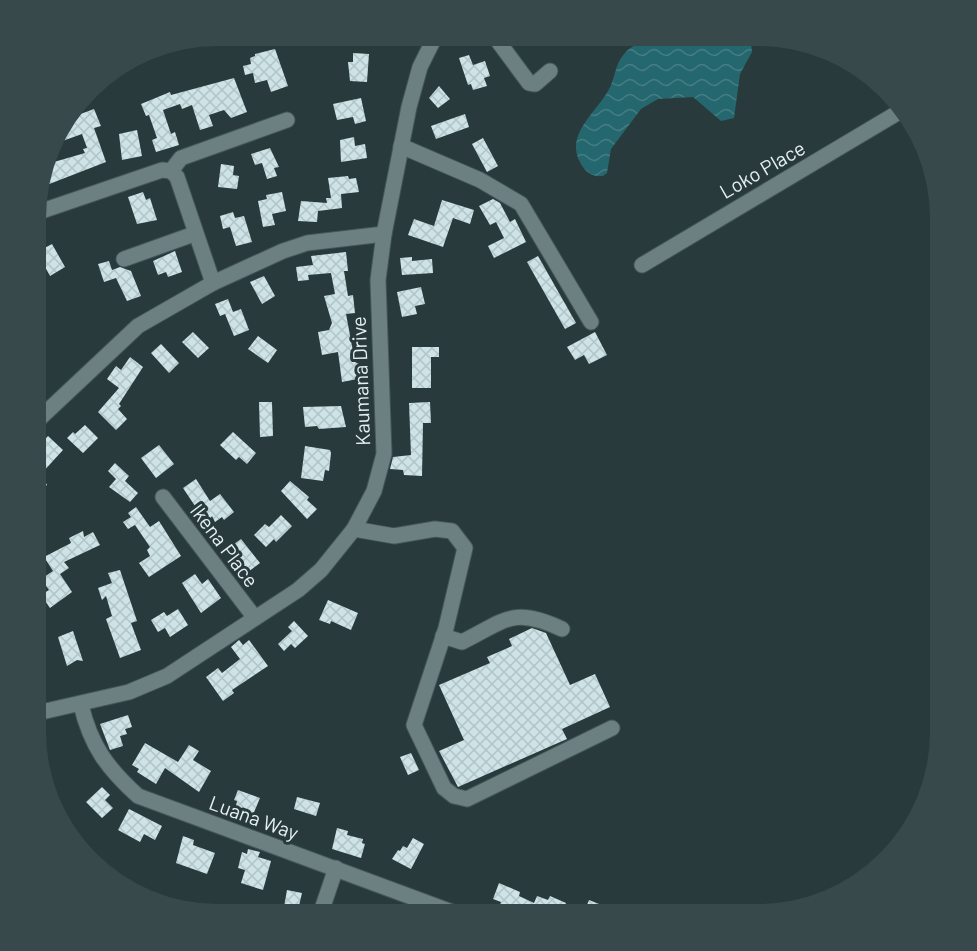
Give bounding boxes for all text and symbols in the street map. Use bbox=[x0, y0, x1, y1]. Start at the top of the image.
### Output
street label: Loko Place bbox=[715, 135, 809, 203]
street label: Kaumana Drive bbox=[346, 316, 374, 446]
street label: Ikena Place bbox=[186, 499, 264, 591]
street label: Luana Way bbox=[206, 790, 302, 844]

